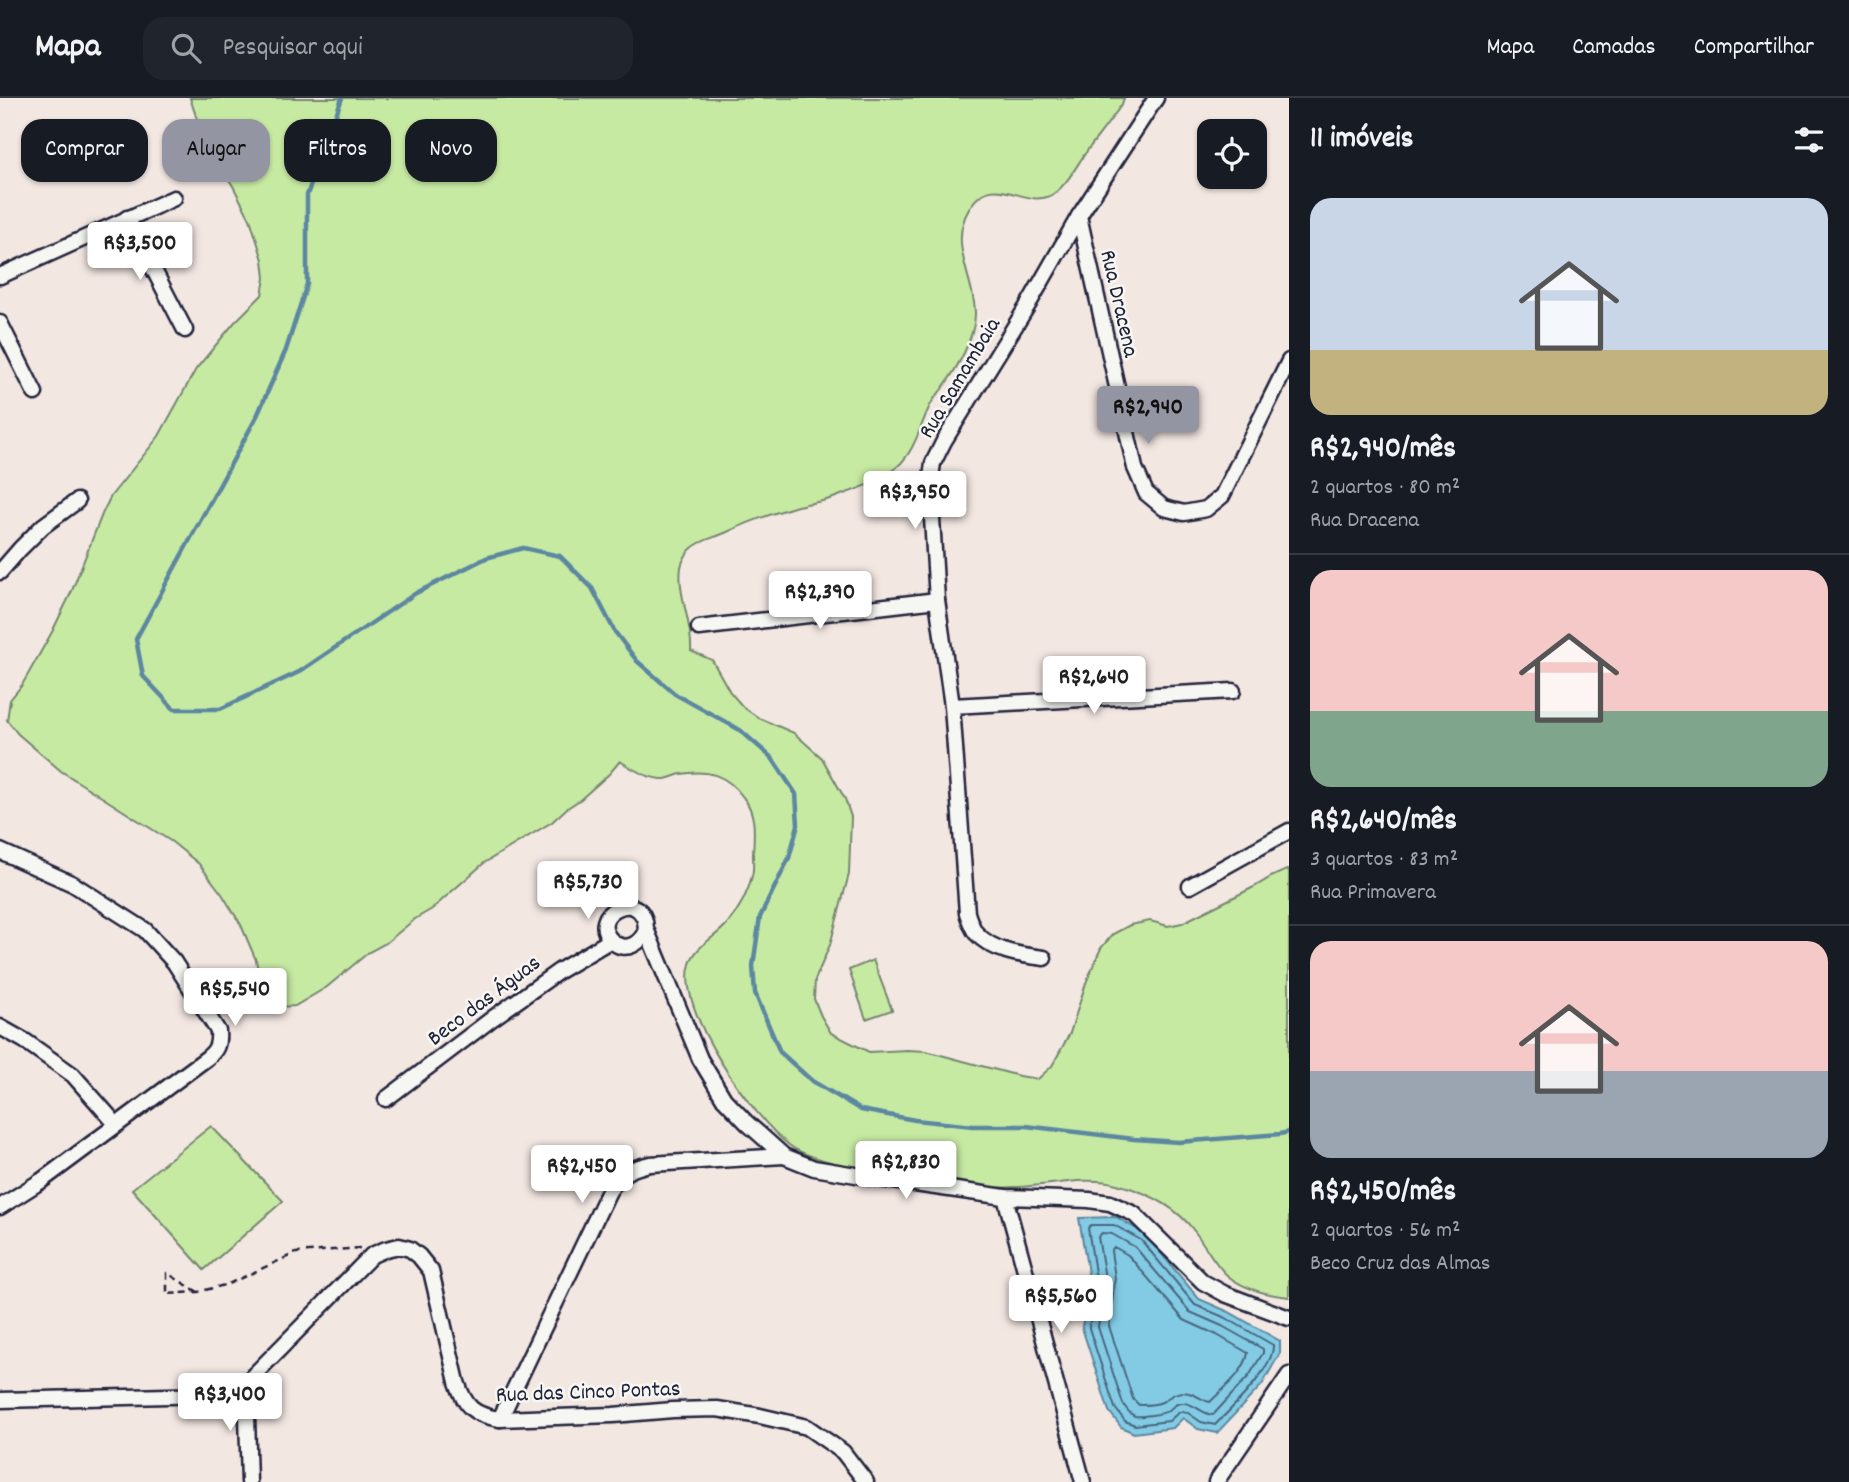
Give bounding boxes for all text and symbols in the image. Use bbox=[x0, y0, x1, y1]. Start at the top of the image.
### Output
search box bbox=[143, 17, 633, 80]
text: Mapa bbox=[35, 25, 101, 72]
icon: search bbox=[167, 29, 205, 67]
text: Pesquisar aqui bbox=[223, 30, 363, 67]
text: Mapa bbox=[1487, 31, 1534, 65]
text: Camadas bbox=[1572, 31, 1656, 65]
text: Compartilhar bbox=[1694, 31, 1814, 65]
chip: Comprar bbox=[21, 119, 148, 182]
chip: Alugar bbox=[162, 119, 270, 182]
chip: Filtros bbox=[284, 119, 391, 182]
chip: Novo bbox=[405, 119, 497, 182]
map controls bbox=[1197, 119, 1267, 189]
button: locate bbox=[1197, 119, 1267, 189]
text: 11 imóveis bbox=[1310, 119, 1413, 162]
icon: filters bbox=[1790, 121, 1828, 159]
pin: R$3,500 bbox=[75, 222, 205, 282]
text: R$3,500 bbox=[103, 228, 177, 261]
icon: home bbox=[1506, 243, 1632, 369]
street label: Rua Dracena bbox=[1089, 247, 1146, 362]
street label: Rua Samambaia bbox=[912, 311, 1011, 446]
pin: R$2,940 bbox=[1083, 386, 1213, 446]
text: R$2,940 bbox=[1113, 392, 1183, 425]
text: R$2,940/mês bbox=[1310, 429, 1456, 472]
pin: R$3,950 bbox=[850, 472, 980, 531]
text: 2 quartos · 80 m² bbox=[1310, 472, 1460, 505]
text: R$3,950 bbox=[879, 477, 951, 510]
text: Rua Dracena bbox=[1310, 505, 1419, 538]
pin: R$2,390 bbox=[755, 572, 885, 631]
text: R$2,390 bbox=[785, 577, 855, 610]
icon: home bbox=[1506, 615, 1632, 741]
pin: R$2,640 bbox=[1029, 656, 1159, 716]
text: R$2,640 bbox=[1059, 662, 1129, 695]
text: R$2,640/mês bbox=[1310, 801, 1457, 844]
text: 3 quartos · 83 m² bbox=[1310, 844, 1458, 877]
pin: R$5,730 bbox=[523, 862, 653, 921]
text: R$5,730 bbox=[553, 867, 623, 900]
text: Rua Primavera bbox=[1310, 877, 1436, 910]
street label: Beco das Águas bbox=[421, 948, 549, 1055]
pin: R$5,540 bbox=[170, 968, 300, 1028]
text: R$5,540 bbox=[200, 974, 270, 1007]
icon: home bbox=[1506, 986, 1632, 1112]
pin: R$2,830 bbox=[841, 1142, 971, 1201]
pin: R$2,450 bbox=[517, 1146, 647, 1205]
text: R$2,830 bbox=[871, 1147, 941, 1180]
text: R$2,450 bbox=[547, 1151, 617, 1184]
text: R$2,450/mês bbox=[1310, 1172, 1456, 1215]
text: 2 quartos · 56 m² bbox=[1310, 1215, 1460, 1248]
text: Beco Cruz das Almas bbox=[1310, 1248, 1490, 1281]
pin: R$5,560 bbox=[996, 1276, 1126, 1335]
text: R$5,560 bbox=[1025, 1281, 1097, 1314]
pin: R$3,400 bbox=[165, 1374, 295, 1433]
street label: Rua das Cinco Pontas bbox=[495, 1374, 681, 1413]
text: R$3,400 bbox=[194, 1379, 266, 1412]

